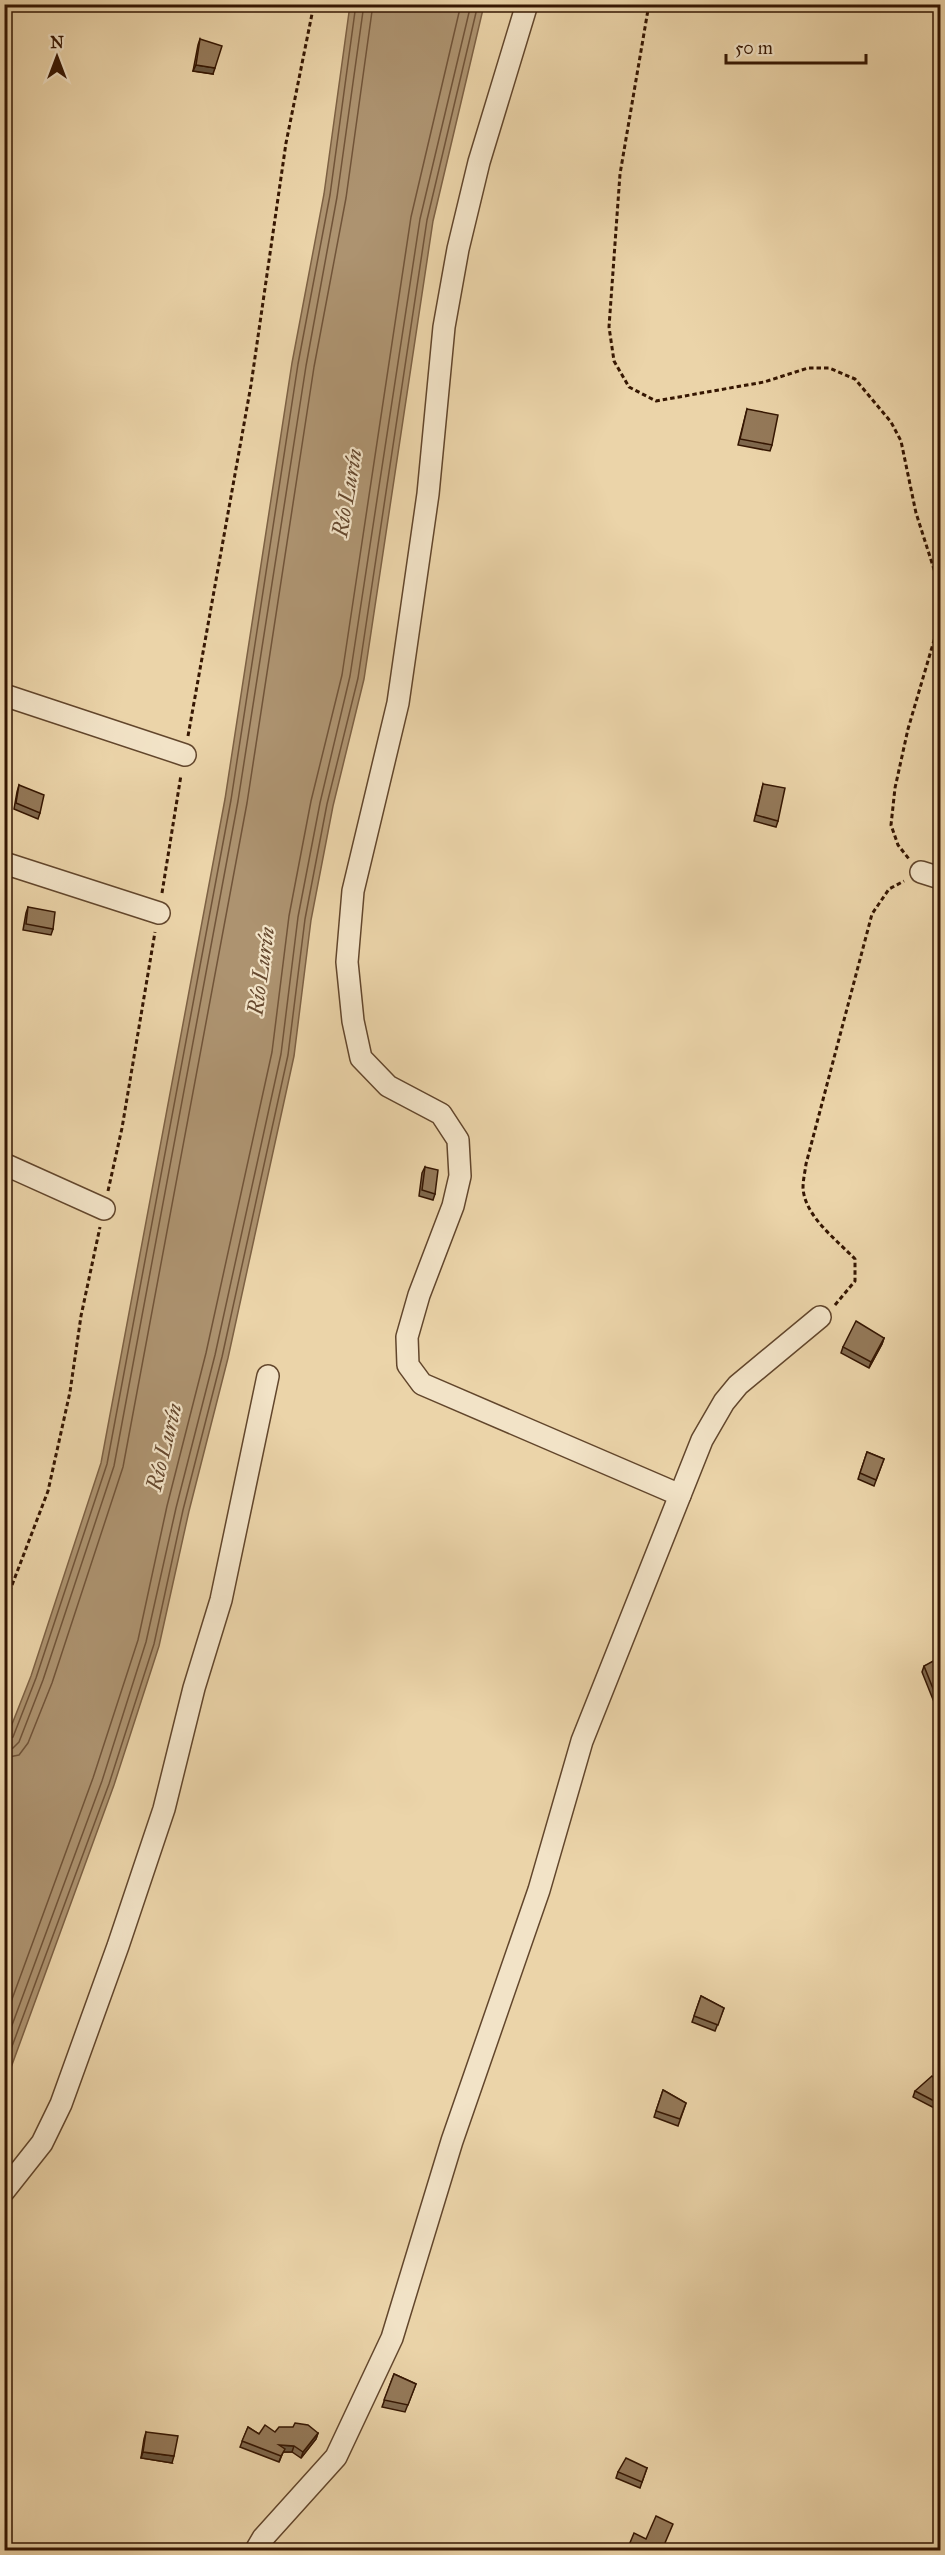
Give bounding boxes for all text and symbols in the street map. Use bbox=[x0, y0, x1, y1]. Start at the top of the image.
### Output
north arrow bbox=[27, 27, 87, 87]
scale bar bbox=[726, 27, 866, 65]
text: N bbox=[50, 33, 64, 52]
text: 50 m bbox=[735, 37, 773, 59]
water label: Río Lurín bbox=[326, 446, 368, 540]
water label: Río Lurín bbox=[241, 925, 281, 1018]
water label: Río Lurín bbox=[140, 1400, 188, 1494]

